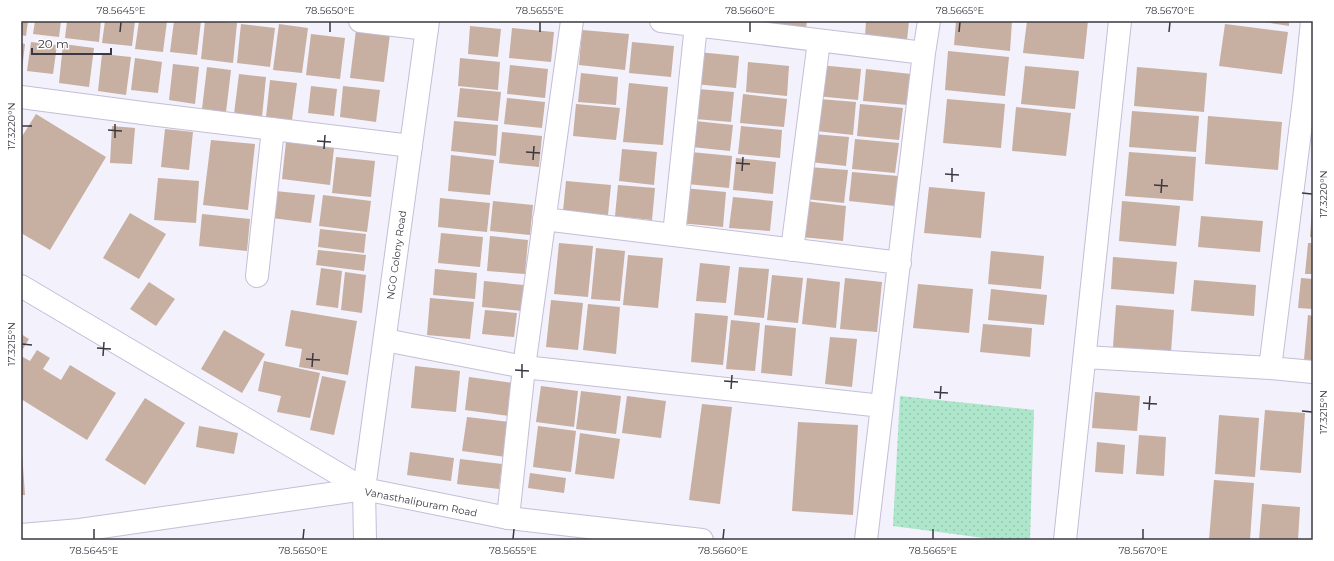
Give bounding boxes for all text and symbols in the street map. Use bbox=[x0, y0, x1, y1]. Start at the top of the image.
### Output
text: 78.5645°E bbox=[96, 4, 146, 17]
text: 78.5650°E bbox=[305, 4, 355, 17]
text: 78.5655°E bbox=[516, 4, 564, 17]
text: 78.5660°E bbox=[725, 4, 775, 17]
text: 78.5665°E bbox=[936, 4, 985, 17]
text: 78.5670°E bbox=[1145, 4, 1195, 17]
scale bar bbox=[32, 30, 111, 56]
text: 20 m bbox=[38, 36, 69, 51]
text: 17.3220°N bbox=[5, 102, 18, 150]
text: 17.3220°N bbox=[1317, 170, 1330, 218]
street label: NGO Colony Road bbox=[384, 210, 409, 300]
text: 17.3215°N bbox=[5, 322, 18, 366]
text: 17.3215°N bbox=[1317, 390, 1330, 434]
street label: Vanasthalipuram Road bbox=[364, 485, 478, 520]
text: 78.5645°E bbox=[69, 544, 119, 557]
text: 78.5650°E bbox=[278, 544, 328, 557]
text: 78.5655°E bbox=[489, 544, 537, 557]
text: 78.5660°E bbox=[698, 544, 748, 557]
text: 78.5665°E bbox=[909, 544, 958, 557]
text: 78.5670°E bbox=[1118, 544, 1168, 557]

